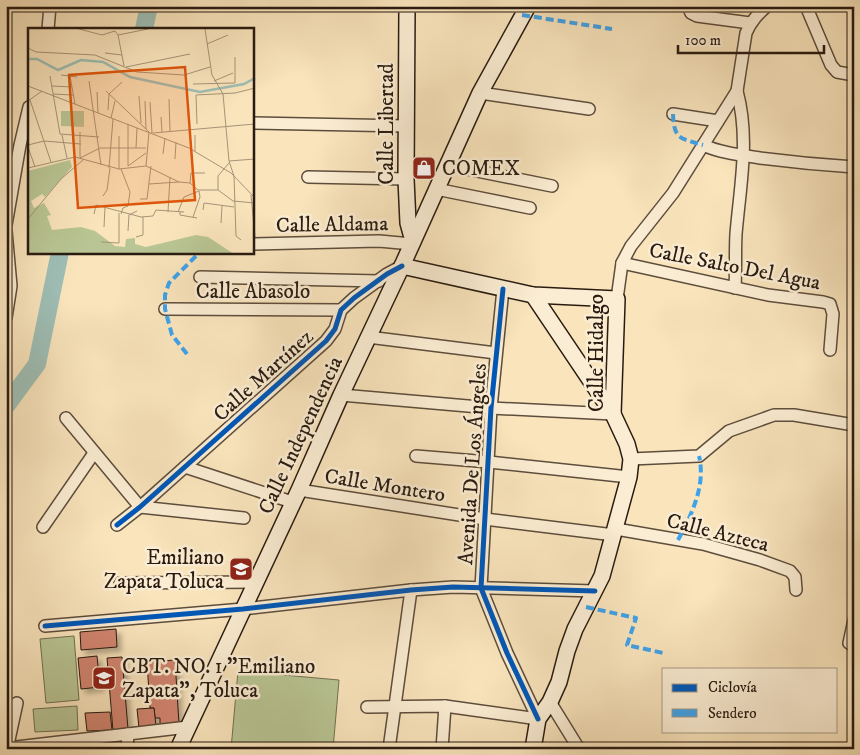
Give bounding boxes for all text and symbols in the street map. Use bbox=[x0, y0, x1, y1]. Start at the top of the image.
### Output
scale bar bbox=[678, 22, 824, 54]
inset map bbox=[28, 28, 254, 254]
text: 100 m bbox=[685, 31, 721, 50]
street label: Calle Libertad bbox=[374, 63, 400, 185]
shop icon: COMEX bbox=[411, 155, 437, 181]
place label: COMEX bbox=[442, 156, 520, 182]
street label: Calle Aldama bbox=[276, 211, 389, 239]
street label: Calle Salto Del Agua bbox=[647, 238, 823, 296]
street label: Calle Abasolo bbox=[196, 279, 310, 305]
street label: Calle Hidalgo bbox=[584, 294, 610, 412]
street label: Calle Martínez bbox=[208, 324, 319, 427]
street label: Calle Independencia bbox=[253, 352, 349, 518]
street label: Avenida De Los Ángeles bbox=[451, 362, 493, 566]
street label: Calle Montero bbox=[323, 464, 447, 508]
street label: Calle Azteca bbox=[664, 508, 772, 558]
place label: Emiliano Zapata Toluca bbox=[104, 545, 224, 595]
school or university icon: Emiliano Zapata Toluca bbox=[228, 556, 254, 582]
place label: CBT. NO. 1 "Emiliano Zapata", Toluca bbox=[122, 654, 315, 704]
school or university icon: CBT. NO. 1 "Emiliano Zapata", Toluca bbox=[91, 665, 117, 691]
legend bbox=[662, 668, 838, 732]
text: Ciclovía bbox=[708, 678, 757, 697]
text: Sendero bbox=[708, 704, 756, 723]

